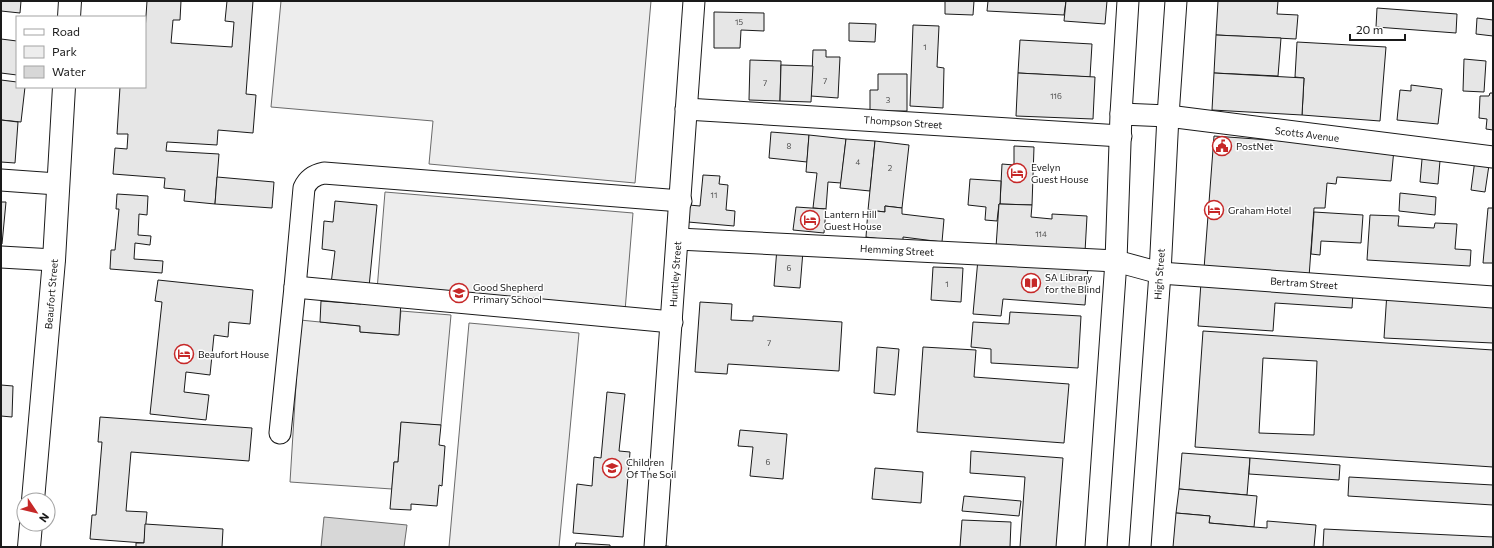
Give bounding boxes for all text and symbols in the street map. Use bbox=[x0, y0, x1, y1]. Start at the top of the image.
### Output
legend bbox=[16, 16, 146, 88]
scale bar bbox=[1350, 16, 1405, 42]
house number: 15 bbox=[735, 17, 743, 27]
text: 20 m bbox=[1356, 22, 1383, 36]
text: Road bbox=[52, 24, 80, 38]
house number: 1 bbox=[923, 42, 927, 52]
text: Park bbox=[52, 44, 78, 58]
text: Water bbox=[52, 64, 86, 78]
house number: 7 bbox=[823, 76, 827, 86]
house number: 7 bbox=[763, 78, 767, 88]
house number: 116 bbox=[1050, 91, 1062, 101]
house number: 3 bbox=[886, 95, 891, 105]
street label: Thompson Street bbox=[863, 113, 943, 131]
street label: Scotts Avenue bbox=[1274, 124, 1340, 144]
public building icon: PostNet bbox=[1211, 135, 1233, 157]
place label: PostNet bbox=[1236, 140, 1273, 152]
house number: 8 bbox=[787, 141, 792, 151]
house number: 4 bbox=[856, 157, 861, 167]
place label: Evelyn Guest House bbox=[1031, 161, 1089, 185]
hotel icon: Evelyn Guest House bbox=[1006, 162, 1028, 184]
house number: 2 bbox=[888, 163, 893, 173]
house number: 11 bbox=[711, 190, 717, 200]
hotel icon: Graham Hotel bbox=[1203, 199, 1225, 221]
place label: Graham Hotel bbox=[1228, 204, 1291, 216]
place label: Lantern Hill Guest House bbox=[824, 208, 882, 232]
hotel icon: Lantern Hill Guest House bbox=[799, 209, 821, 231]
house number: 114 bbox=[1035, 229, 1047, 239]
street label: Huntley Street bbox=[667, 241, 683, 307]
street label: Hemming Street bbox=[860, 242, 934, 258]
street label: High Street bbox=[1151, 248, 1167, 300]
street label: Beaufort Street bbox=[42, 258, 60, 330]
house number: 6 bbox=[787, 263, 792, 273]
place label: SA Library for the Blind bbox=[1045, 271, 1101, 295]
library icon: SA Library for the Blind bbox=[1020, 272, 1042, 294]
street label: Bertram Street bbox=[1270, 275, 1338, 291]
house number: 1 bbox=[945, 279, 949, 289]
place label: Good Shepherd Primary School bbox=[473, 281, 544, 305]
school or university icon: Good Shepherd Primary School bbox=[448, 282, 470, 304]
house number: 7 bbox=[767, 338, 771, 348]
hotel icon: Beaufort House bbox=[173, 343, 195, 365]
place label: Beaufort House bbox=[198, 348, 269, 360]
place label: Children Of The Soil bbox=[626, 456, 676, 480]
school or university icon: Children Of The Soil bbox=[601, 457, 623, 479]
house number: 6 bbox=[766, 457, 771, 467]
north arrow bbox=[16, 492, 56, 532]
text: N bbox=[37, 511, 52, 525]

